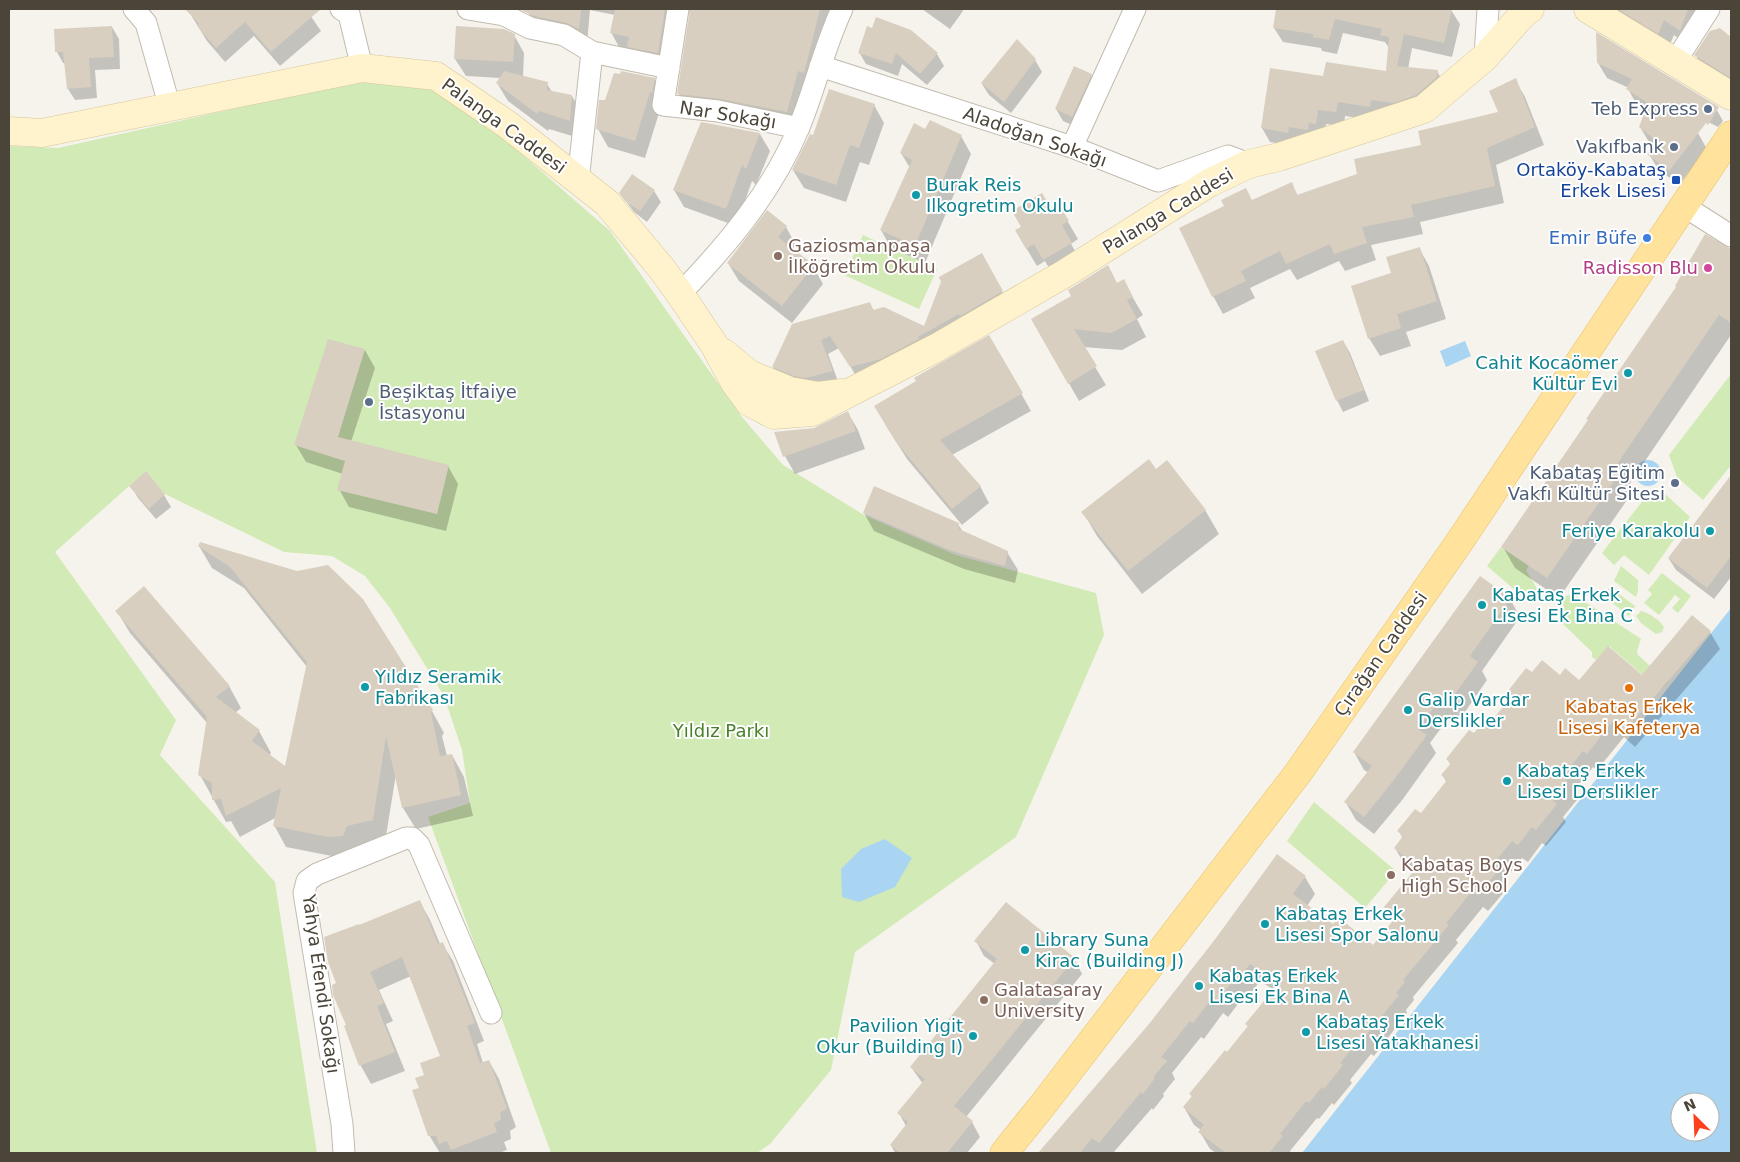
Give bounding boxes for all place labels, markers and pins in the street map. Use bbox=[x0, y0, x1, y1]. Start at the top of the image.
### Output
place label: Teb Express bbox=[1591, 98, 1698, 119]
marker: Teb Express bbox=[1702, 103, 1714, 115]
place label: Vakıfbank bbox=[1576, 136, 1665, 157]
marker: Vakıfbank bbox=[1668, 141, 1680, 153]
place label: Ortaköy-Kabataş Erkek Lisesi bbox=[1516, 159, 1666, 201]
place label: Burak Reis Ilkogretim Okulu bbox=[926, 174, 1074, 216]
marker: Ortaköy-Kabataş Erkek Lisesi bbox=[1670, 174, 1682, 186]
marker: Burak Reis Ilkogretim Okulu bbox=[910, 189, 922, 201]
place label: Emir Büfe bbox=[1549, 227, 1637, 248]
marker: Emir Büfe bbox=[1641, 232, 1653, 244]
place label: Gaziosmanpaşa İlköğretim Okulu bbox=[788, 235, 936, 277]
marker: Gaziosmanpaşa İlköğretim Okulu bbox=[772, 250, 784, 262]
place label: Radisson Blu bbox=[1583, 257, 1698, 278]
marker: Radisson Blu bbox=[1702, 262, 1714, 274]
place label: Cahit Kocaömer Kültür Evi bbox=[1475, 352, 1619, 394]
marker: Cahit Kocaömer Kültür Evi bbox=[1622, 367, 1634, 379]
place label: Beşiktaş İtfaiye İstasyonu bbox=[379, 381, 517, 423]
marker: Beşiktaş İtfaiye İstasyonu bbox=[363, 396, 375, 408]
place label: Kabataş Eğitim Vakfı Kültür Sitesi bbox=[1508, 462, 1665, 504]
marker: Kabataş Eğitim Vakfı Kültür Sitesi bbox=[1669, 477, 1681, 489]
place label: Feriye Karakolu bbox=[1562, 520, 1700, 541]
marker: Feriye Karakolu bbox=[1704, 525, 1716, 537]
place label: Kabataş Erkek Lisesi Ek Bina C bbox=[1492, 584, 1633, 626]
marker: Kabataş Erkek Lisesi Ek Bina C bbox=[1476, 599, 1488, 611]
place label: Yıldız Seramik Fabrikası bbox=[374, 666, 502, 708]
marker: Yıldız Seramik Fabrikası bbox=[359, 681, 371, 693]
marker: Kabataş Erkek Lisesi Kafeterya bbox=[1623, 682, 1635, 694]
place label: Galip Vardar Derslikler bbox=[1418, 689, 1530, 731]
place label: Kabataş Erkek Lisesi Kafeterya bbox=[1558, 696, 1700, 738]
marker: Galip Vardar Derslikler bbox=[1402, 704, 1414, 716]
place label: Kabataş Erkek Lisesi Derslikler bbox=[1517, 760, 1659, 802]
marker: Kabataş Erkek Lisesi Derslikler bbox=[1501, 775, 1513, 787]
place label: Kabataş Boys High School bbox=[1401, 854, 1523, 896]
marker: Kabataş Boys High School bbox=[1385, 869, 1397, 881]
place label: Kabataş Erkek Lisesi Spor Salonu bbox=[1275, 903, 1439, 945]
marker: Kabataş Erkek Lisesi Spor Salonu bbox=[1259, 918, 1271, 930]
place label: Library Suna Kirac (Building J) bbox=[1035, 929, 1184, 971]
marker: Library Suna Kirac (Building J) bbox=[1019, 944, 1031, 956]
place label: Kabataş Erkek Lisesi Ek Bina A bbox=[1209, 965, 1351, 1007]
place label: Galatasaray University bbox=[994, 979, 1103, 1021]
marker: Kabataş Erkek Lisesi Ek Bina A bbox=[1193, 980, 1205, 992]
marker: Galatasaray University bbox=[978, 994, 990, 1006]
place label: Kabataş Erkek Lisesi Yatakhanesi bbox=[1316, 1011, 1479, 1053]
place label: Pavilion Yigit Okur (Building I) bbox=[816, 1015, 963, 1057]
marker: Kabataş Erkek Lisesi Yatakhanesi bbox=[1300, 1026, 1312, 1038]
marker: Pavilion Yigit Okur (Building I) bbox=[967, 1030, 979, 1042]

